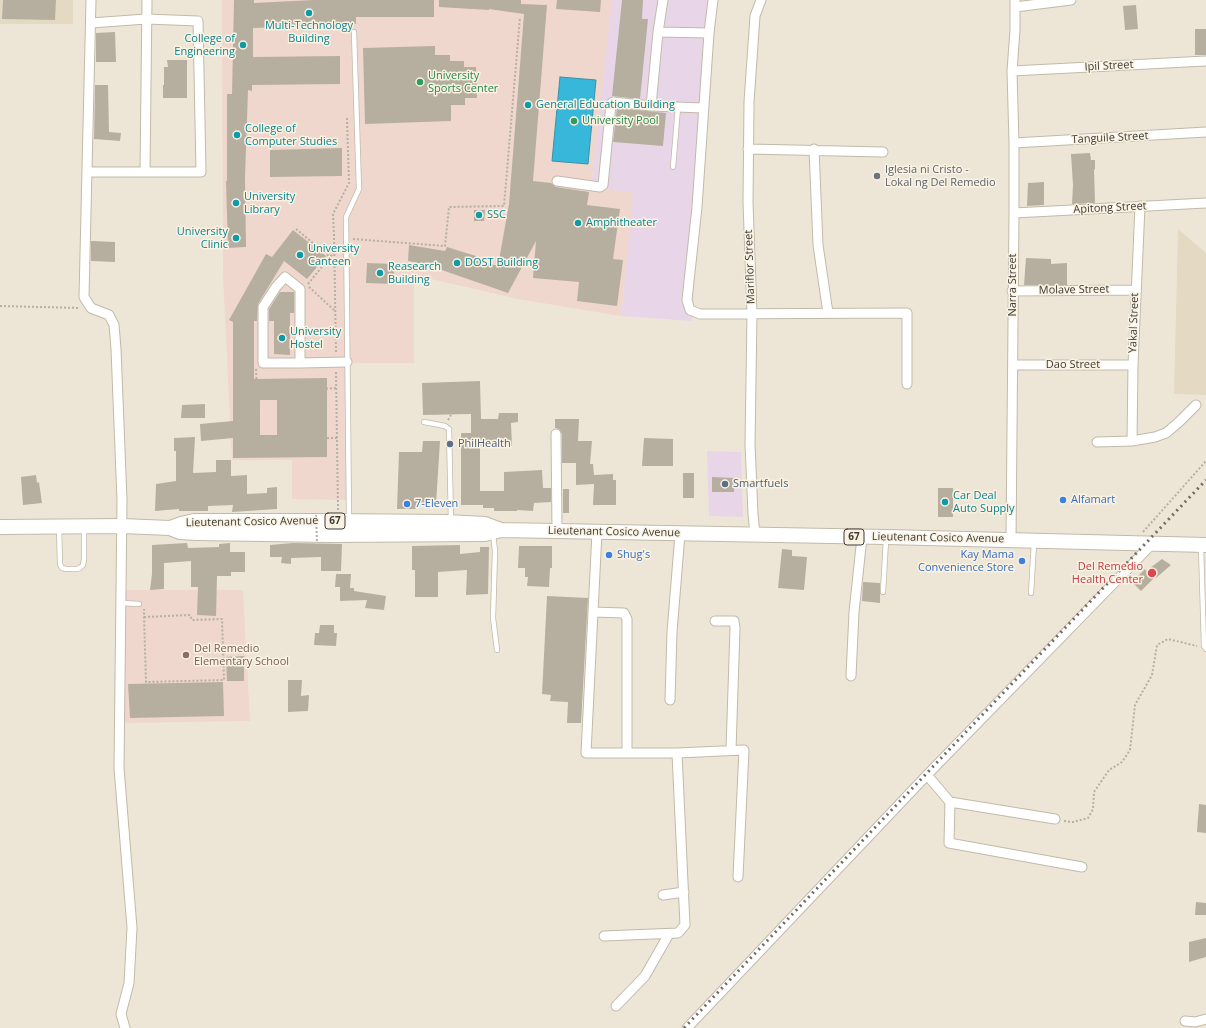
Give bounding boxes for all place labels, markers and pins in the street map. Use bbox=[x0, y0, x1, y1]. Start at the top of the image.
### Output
marker: Multi-Technology Building bbox=[304, 8, 314, 18]
place label: Multi-Technology Building bbox=[265, 19, 353, 45]
place label: College of Engineering bbox=[174, 32, 235, 58]
marker: College of Engineering bbox=[238, 40, 248, 50]
place label: University Sports Center bbox=[428, 69, 498, 95]
marker: University Sports Center bbox=[415, 77, 425, 87]
place label: General Education Building bbox=[536, 98, 675, 112]
marker: General Education Building bbox=[523, 100, 533, 110]
place label: University Pool bbox=[582, 114, 659, 128]
marker: University Pool bbox=[569, 116, 579, 126]
place label: College of Computer Studies bbox=[245, 122, 337, 148]
marker: College of Computer Studies bbox=[232, 130, 242, 140]
place label: Iglesia ni Cristo - Lokal ng Del Remedio bbox=[885, 163, 996, 189]
marker: Iglesia ni Cristo - Lokal ng Del Remedio bbox=[872, 171, 882, 181]
place label: University Library bbox=[244, 190, 295, 216]
marker: University Library bbox=[231, 198, 241, 208]
place label: SSC bbox=[487, 208, 506, 222]
marker: SSC bbox=[474, 210, 484, 220]
place label: Amphitheater bbox=[586, 216, 657, 230]
marker: Amphitheater bbox=[573, 218, 583, 228]
place label: University Clinic bbox=[177, 225, 228, 251]
marker: University Clinic bbox=[231, 233, 241, 243]
place label: University Canteen bbox=[308, 242, 359, 268]
marker: University Canteen bbox=[295, 250, 305, 260]
place label: DOST Building bbox=[465, 256, 538, 270]
marker: DOST Building bbox=[452, 258, 462, 268]
place label: Reasearch Building bbox=[388, 260, 441, 286]
marker: Reasearch Building bbox=[375, 268, 385, 278]
place label: University Hostel bbox=[290, 325, 341, 351]
marker: University Hostel bbox=[277, 333, 287, 343]
place label: PhilHealth bbox=[458, 437, 511, 451]
marker: PhilHealth bbox=[445, 439, 455, 449]
place label: Smartfuels bbox=[733, 477, 788, 491]
marker: Smartfuels bbox=[720, 479, 730, 489]
place label: Car Deal Auto Supply bbox=[953, 489, 1015, 515]
place label: Alfamart bbox=[1071, 493, 1115, 507]
marker: Alfamart bbox=[1058, 495, 1068, 505]
place label: 7-Eleven bbox=[415, 497, 458, 511]
marker: Car Deal Auto Supply bbox=[940, 497, 950, 507]
marker: 7-Eleven bbox=[402, 499, 412, 509]
place label: Shug's bbox=[617, 548, 650, 562]
place label: Kay Mama Convenience Store bbox=[918, 548, 1014, 574]
marker: Shug's bbox=[604, 550, 614, 560]
marker: Kay Mama Convenience Store bbox=[1017, 556, 1027, 566]
place label: Del Remedio Health Center bbox=[1072, 560, 1143, 586]
marker: Del Remedio Health Center bbox=[1146, 567, 1158, 579]
place label: Del Remedio Elementary School bbox=[194, 642, 289, 668]
marker: Del Remedio Elementary School bbox=[181, 650, 191, 660]

